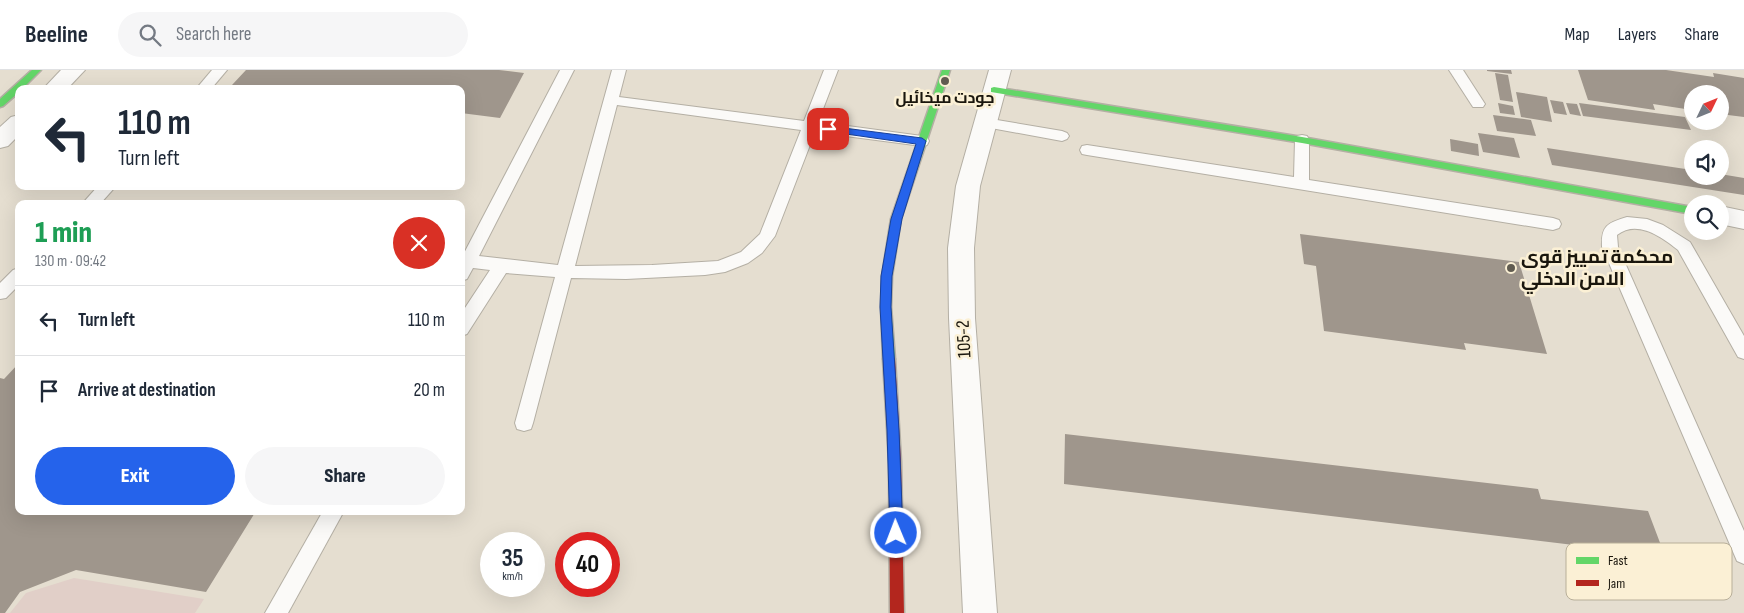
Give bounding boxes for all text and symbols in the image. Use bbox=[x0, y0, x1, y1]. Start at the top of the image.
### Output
search box bbox=[118, 12, 468, 57]
text: Beeline bbox=[25, 20, 88, 49]
icon: search bbox=[136, 21, 164, 49]
text: Search here bbox=[176, 23, 251, 46]
text: Map bbox=[1565, 24, 1590, 45]
text: Layers bbox=[1618, 24, 1657, 45]
text: Share bbox=[1685, 24, 1719, 45]
marker: جودت ميخائيل bbox=[939, 75, 951, 87]
north arrow bbox=[1684, 85, 1729, 130]
map controls bbox=[1684, 85, 1729, 240]
place label: جودت ميخائيل bbox=[895, 89, 995, 108]
text: 110 m bbox=[118, 102, 191, 145]
icon: left bbox=[35, 105, 100, 170]
pin bbox=[807, 108, 849, 150]
icon: arrive bbox=[814, 115, 842, 143]
button: sound bbox=[1684, 140, 1729, 185]
text: Turn left bbox=[118, 145, 180, 172]
button: search bbox=[1684, 195, 1729, 240]
text: 1 min bbox=[35, 215, 92, 251]
button: close bbox=[393, 217, 445, 269]
place label: محكمة تمييز قوى الامن الدخلي bbox=[1521, 246, 1673, 294]
text: 130 m · 09:42 bbox=[35, 252, 106, 271]
marker: محكمة تمييز قوى الامن الدخلي bbox=[1505, 262, 1517, 274]
icon: left bbox=[35, 307, 63, 335]
text: Turn left bbox=[78, 309, 135, 332]
text: 110 m bbox=[408, 309, 445, 332]
street label: 105-2 bbox=[952, 320, 976, 358]
icon: arrive bbox=[35, 377, 63, 405]
text: Arrive at destination bbox=[78, 379, 216, 402]
text: 20 m bbox=[413, 379, 445, 402]
button: Exit bbox=[35, 447, 235, 505]
button: Share bbox=[245, 447, 445, 505]
position arrow bbox=[869, 506, 921, 558]
speed limit sign: 40 bbox=[555, 532, 620, 597]
text: 35 bbox=[501, 543, 524, 574]
legend bbox=[1566, 543, 1732, 600]
text: Fast bbox=[1608, 552, 1628, 569]
text: km/h bbox=[502, 569, 523, 584]
text: Jam bbox=[1607, 575, 1625, 592]

